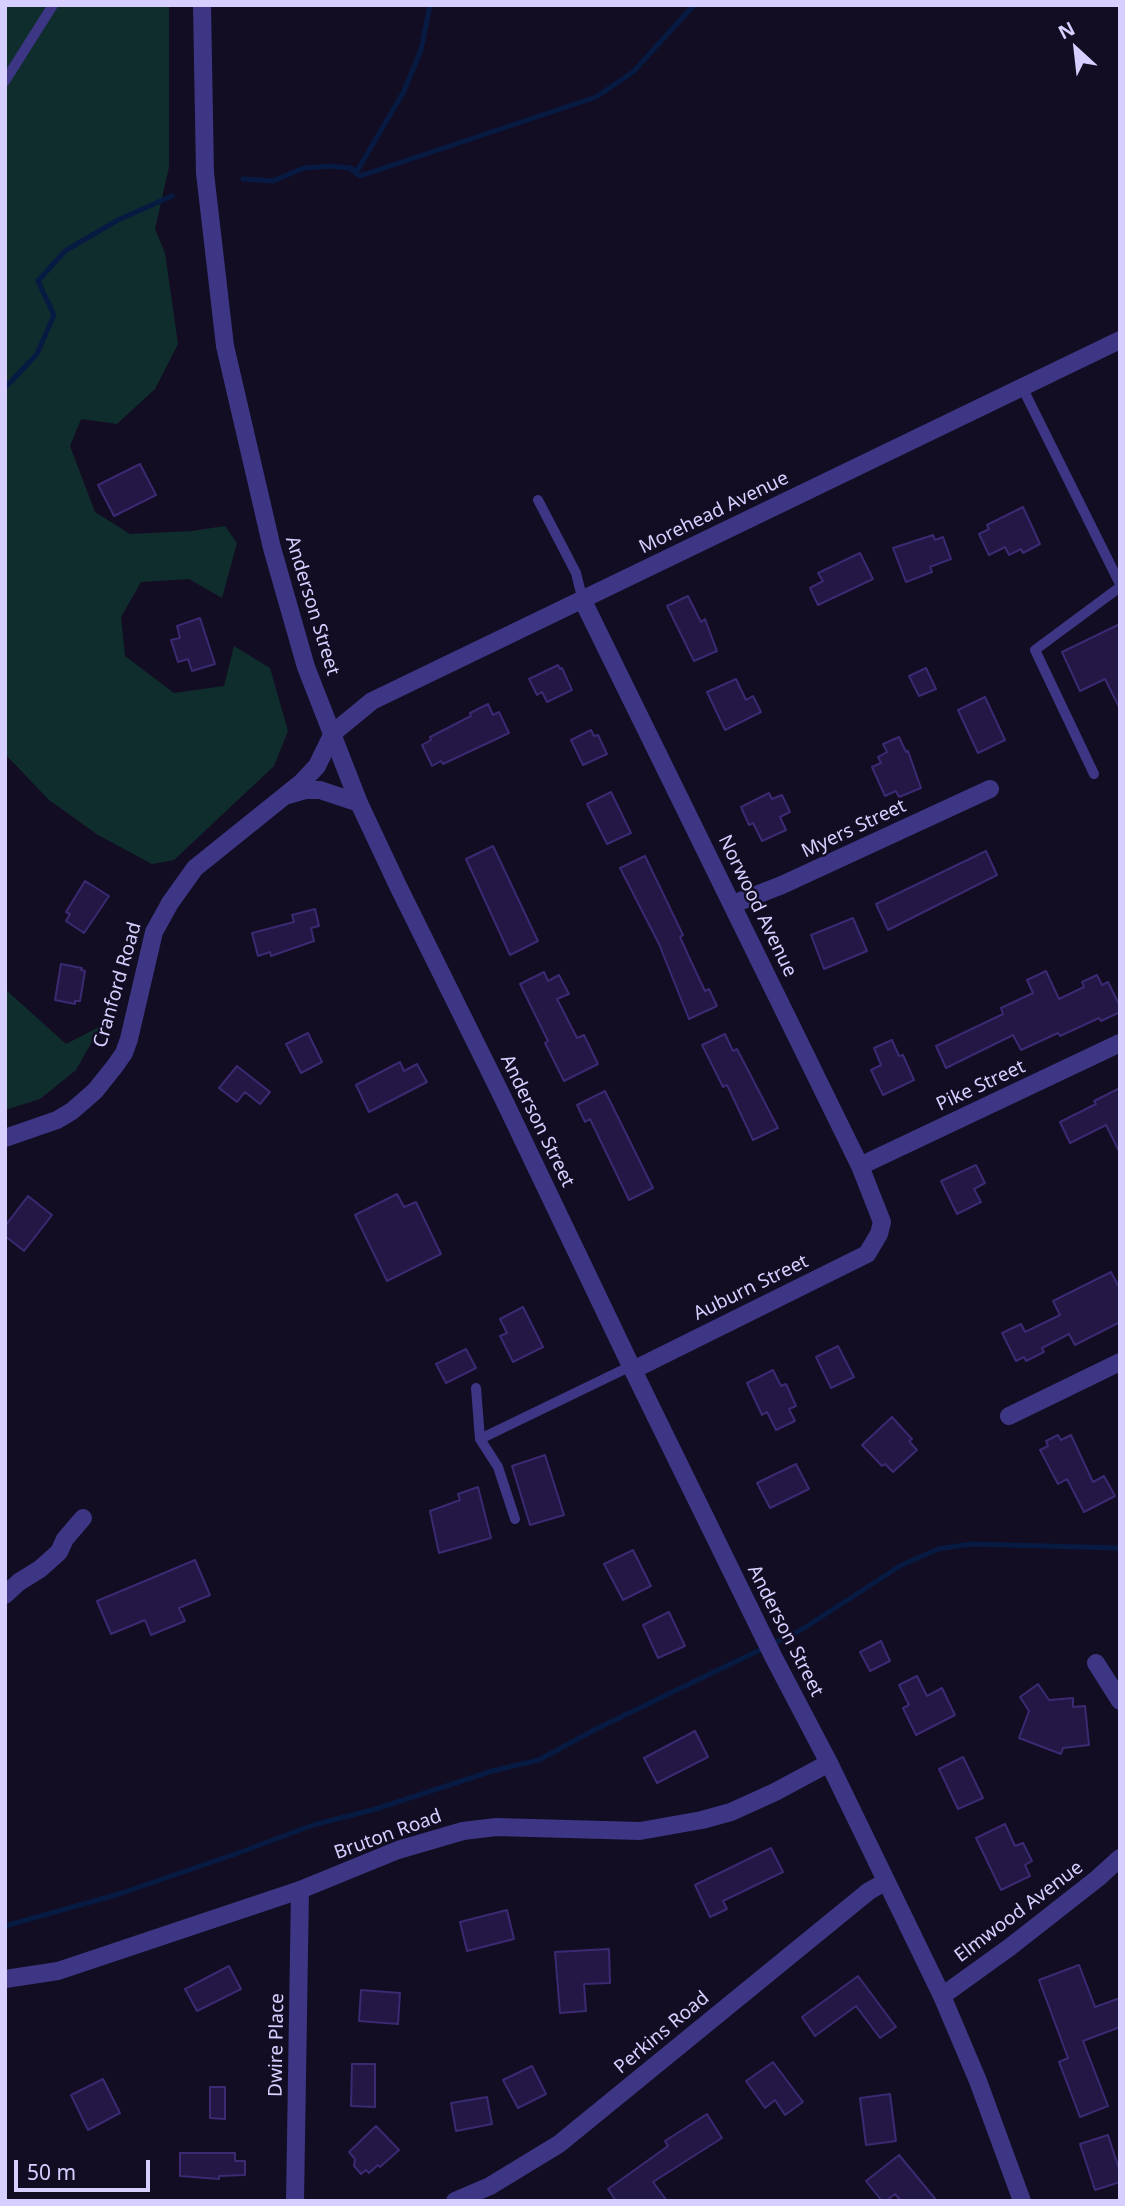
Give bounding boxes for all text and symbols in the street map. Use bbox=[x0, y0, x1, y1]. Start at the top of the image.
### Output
north arrow bbox=[1041, 14, 1111, 84]
text: N bbox=[1054, 15, 1079, 45]
street label: Morehead Avenue bbox=[636, 467, 792, 559]
street label: Anderson Street bbox=[280, 534, 344, 678]
street label: Myers Street bbox=[798, 795, 910, 863]
street label: Norwood Avenue bbox=[713, 831, 801, 981]
street label: Cranford Road bbox=[89, 920, 147, 1050]
street label: Anderson Street bbox=[495, 1051, 579, 1191]
street label: Pike Street bbox=[933, 1056, 1029, 1116]
street label: Auburn Street bbox=[690, 1250, 812, 1326]
street label: Anderson Street bbox=[742, 1561, 828, 1701]
street label: Bruton Road bbox=[331, 1805, 445, 1865]
street label: Elmwood Avenue bbox=[950, 1856, 1088, 1968]
street label: Perkins Road bbox=[610, 1987, 714, 2079]
street label: Dwire Place bbox=[265, 1993, 289, 2097]
scale bar bbox=[18, 2146, 154, 2190]
text: 50 m bbox=[27, 2158, 76, 2186]

